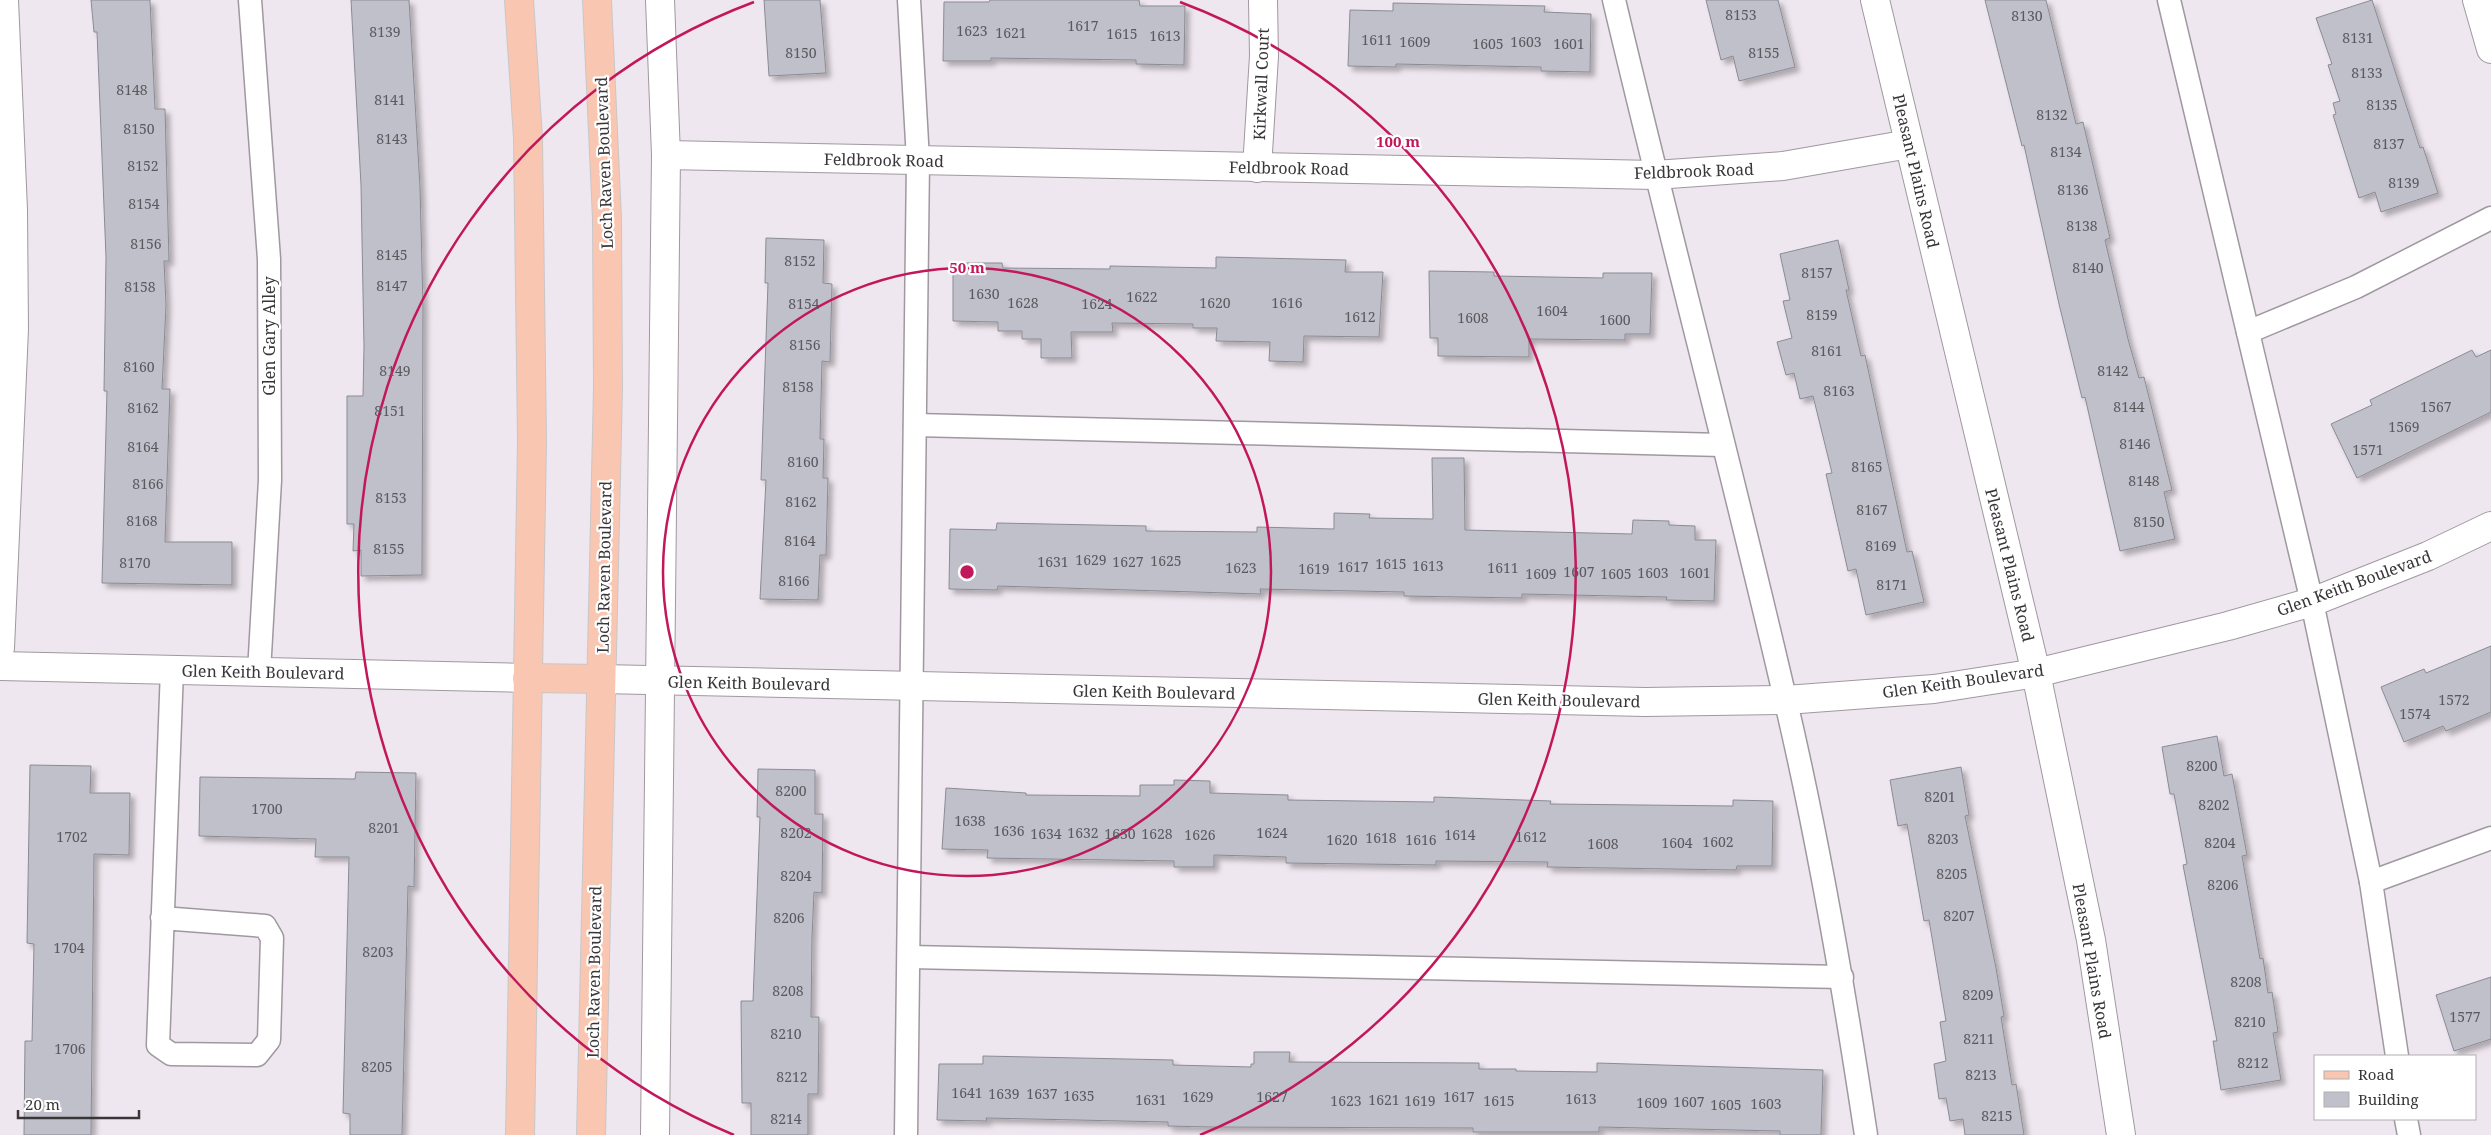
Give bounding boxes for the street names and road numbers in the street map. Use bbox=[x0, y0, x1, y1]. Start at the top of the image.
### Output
street label: Kirkwall Court bbox=[1248, 27, 1274, 141]
street label: Loch Raven Boulevard bbox=[590, 76, 618, 249]
street label: Pleasant Plains Road bbox=[1888, 92, 1944, 250]
street label: Feldbrook Road bbox=[824, 148, 944, 172]
street label: Feldbrook Road bbox=[1229, 156, 1349, 180]
street label: Feldbrook Road bbox=[1634, 158, 1755, 184]
street label: Glen Gary Alley bbox=[258, 275, 280, 396]
street label: Loch Raven Boulevard bbox=[591, 481, 617, 653]
street label: Pleasant Plains Road bbox=[1980, 486, 2040, 644]
street label: Glen Keith Boulevard bbox=[2274, 545, 2434, 621]
street label: Glen Keith Boulevard bbox=[1881, 659, 2045, 703]
street label: Glen Keith Boulevard bbox=[181, 660, 345, 684]
street label: Glen Keith Boulevard bbox=[667, 671, 831, 695]
street label: Glen Keith Boulevard bbox=[1072, 680, 1236, 704]
street label: Glen Keith Boulevard bbox=[1477, 688, 1641, 712]
street label: Pleasant Plains Road bbox=[2067, 882, 2117, 1041]
street label: Loch Raven Boulevard bbox=[581, 886, 607, 1058]

